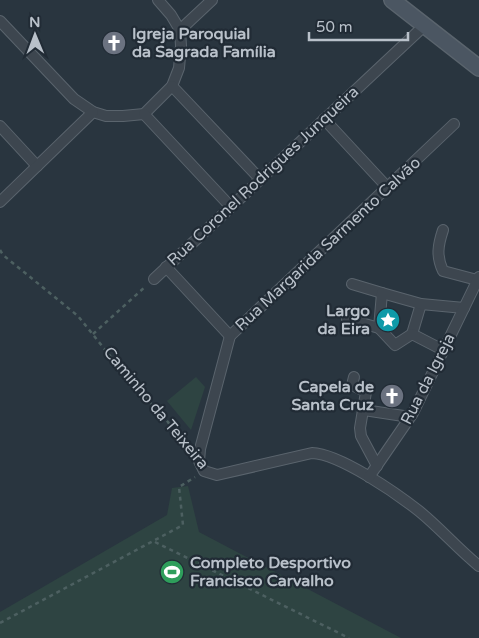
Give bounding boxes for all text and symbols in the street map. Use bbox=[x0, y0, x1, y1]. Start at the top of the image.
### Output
north arrow bbox=[10, 10, 60, 60]
scale bar bbox=[309, 10, 408, 42]
text: N bbox=[29, 14, 41, 31]
text: 50 m bbox=[316, 18, 353, 36]
place label: Igreja Paroquial da Sagrada Família bbox=[132, 24, 276, 62]
church icon: Igreja Paroquial da Sagrada Família bbox=[101, 30, 127, 56]
street label: Rua Coronel Rodrigues Junqueira bbox=[163, 82, 363, 270]
street label: Rua Margarida Sarmento Calvão bbox=[231, 153, 425, 335]
place label: Largo da Eira bbox=[317, 301, 370, 339]
place icon: Largo da Eira bbox=[375, 307, 401, 333]
street label: Rua da Igreja bbox=[396, 330, 460, 428]
street label: Caminho da Teixeira bbox=[99, 343, 213, 473]
place label: Capela de Santa Cruz bbox=[291, 377, 374, 415]
church icon: Capela de Santa Cruz bbox=[379, 383, 405, 409]
place label: Completo Desportivo Francisco Carvalho bbox=[190, 553, 351, 591]
sports icon: Completo Desportivo Francisco Carvalho bbox=[159, 559, 185, 585]

